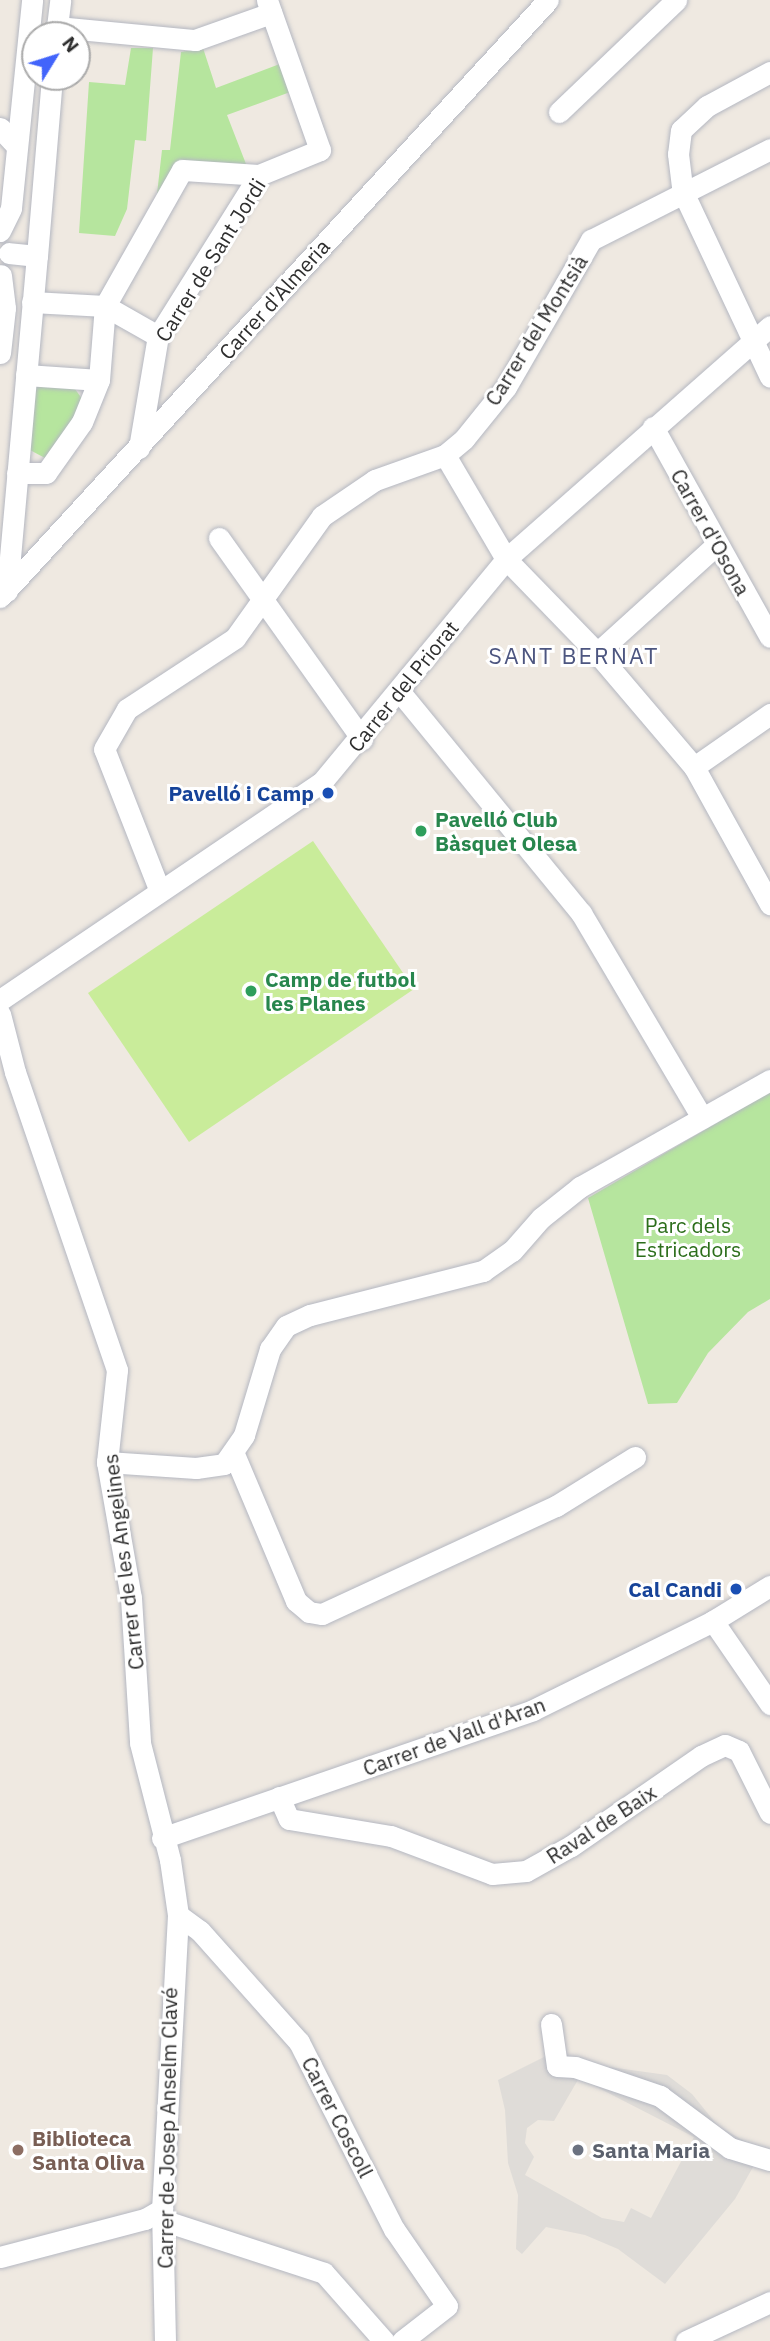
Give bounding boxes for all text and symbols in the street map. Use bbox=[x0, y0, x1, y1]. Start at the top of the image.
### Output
north arrow bbox=[21, 21, 91, 91]
text: N bbox=[57, 31, 85, 57]
street label: Carrer de Sant Jordi bbox=[150, 174, 270, 346]
street label: Carrer d'Almeria bbox=[213, 234, 335, 364]
street label: Carrer del Montsià bbox=[479, 250, 593, 410]
street label: Carrer d'Osona bbox=[666, 464, 756, 600]
street label: Carrer del Priorat bbox=[342, 615, 464, 757]
district label: SANT BERNAT bbox=[490, 641, 658, 669]
place label: Pavelló i Camp bbox=[168, 780, 314, 806]
marker: Pavelló i Camp bbox=[320, 785, 336, 801]
place label: Pavelló Club Bàsquet Olesa bbox=[435, 806, 577, 856]
marker: Pavelló Club Bàsquet Olesa bbox=[413, 823, 429, 839]
place label: Camp de futbol les Planes bbox=[265, 966, 416, 1016]
marker: Camp de futbol les Planes bbox=[243, 983, 259, 999]
park label: Parc dels Estricadors bbox=[635, 1212, 741, 1262]
street label: Carrer de les Angelines bbox=[97, 1453, 149, 1671]
place label: Cal Candi bbox=[628, 1576, 722, 1602]
marker: Cal Candi bbox=[728, 1581, 744, 1597]
street label: Carrer de Vall d'Aran bbox=[359, 1691, 549, 1781]
street label: Raval de Baix bbox=[541, 1779, 661, 1869]
street label: Carrer de Josep Anselm Clavé bbox=[152, 1987, 182, 2269]
street label: Carrer Coscoll bbox=[297, 2052, 379, 2182]
place label: Biblioteca Santa Oliva bbox=[32, 2125, 145, 2175]
place label: Santa Maria bbox=[592, 2137, 710, 2163]
marker: Biblioteca Santa Oliva bbox=[10, 2142, 26, 2158]
marker: Santa Maria bbox=[570, 2142, 586, 2158]

